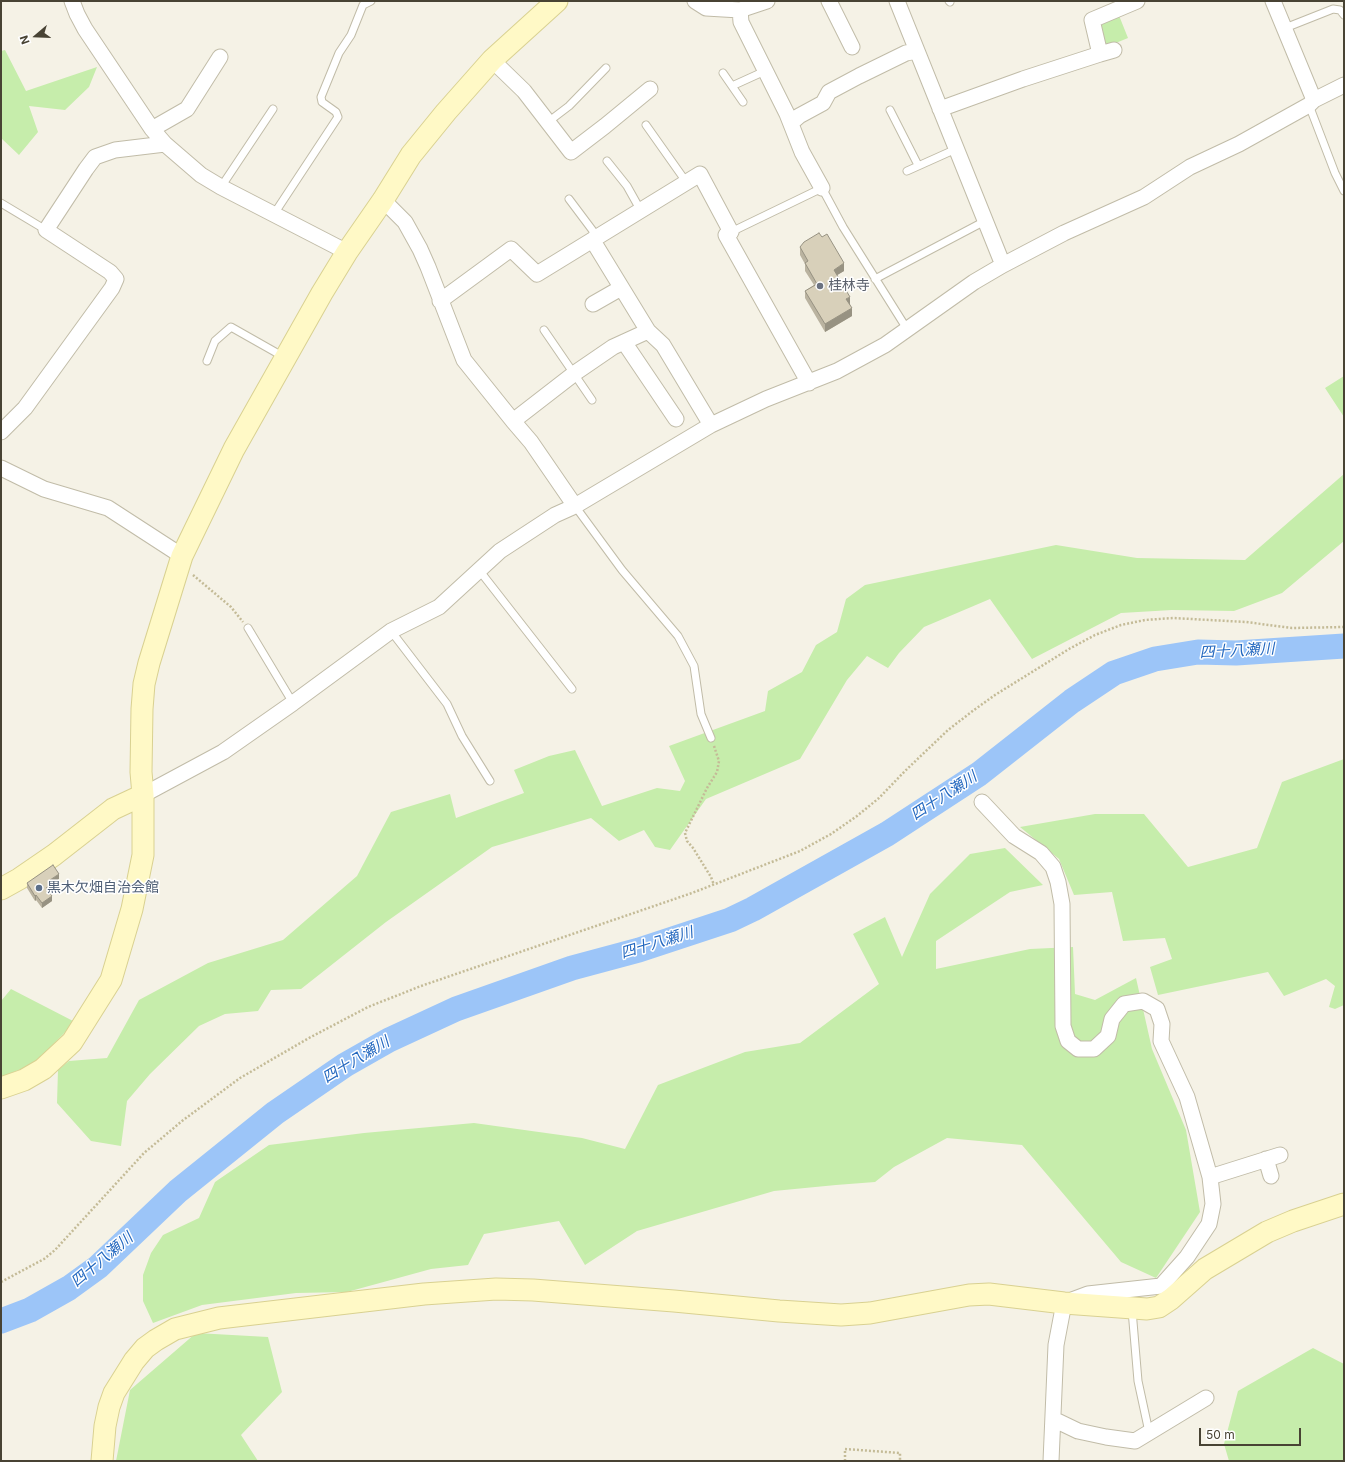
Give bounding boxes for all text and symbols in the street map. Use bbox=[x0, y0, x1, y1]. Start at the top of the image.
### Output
north arrow bbox=[16, 16, 56, 56]
text: N bbox=[17, 34, 33, 46]
place label: 桂林寺 bbox=[828, 278, 870, 294]
marker: 桂林寺 bbox=[815, 281, 825, 291]
water label: 四十八瀬川 bbox=[1199, 640, 1275, 662]
water label: 四十八瀬川 bbox=[908, 768, 980, 824]
place label: 黒木欠畑自治会館 bbox=[47, 880, 159, 896]
marker: 黒木欠畑自治会館 bbox=[34, 883, 44, 893]
water label: 四十八瀬川 bbox=[619, 923, 695, 963]
water label: 四十八瀬川 bbox=[319, 1033, 393, 1087]
water label: 四十八瀬川 bbox=[67, 1229, 137, 1291]
scale bar bbox=[1201, 1420, 1303, 1446]
text: 50 m bbox=[1206, 1427, 1235, 1442]

